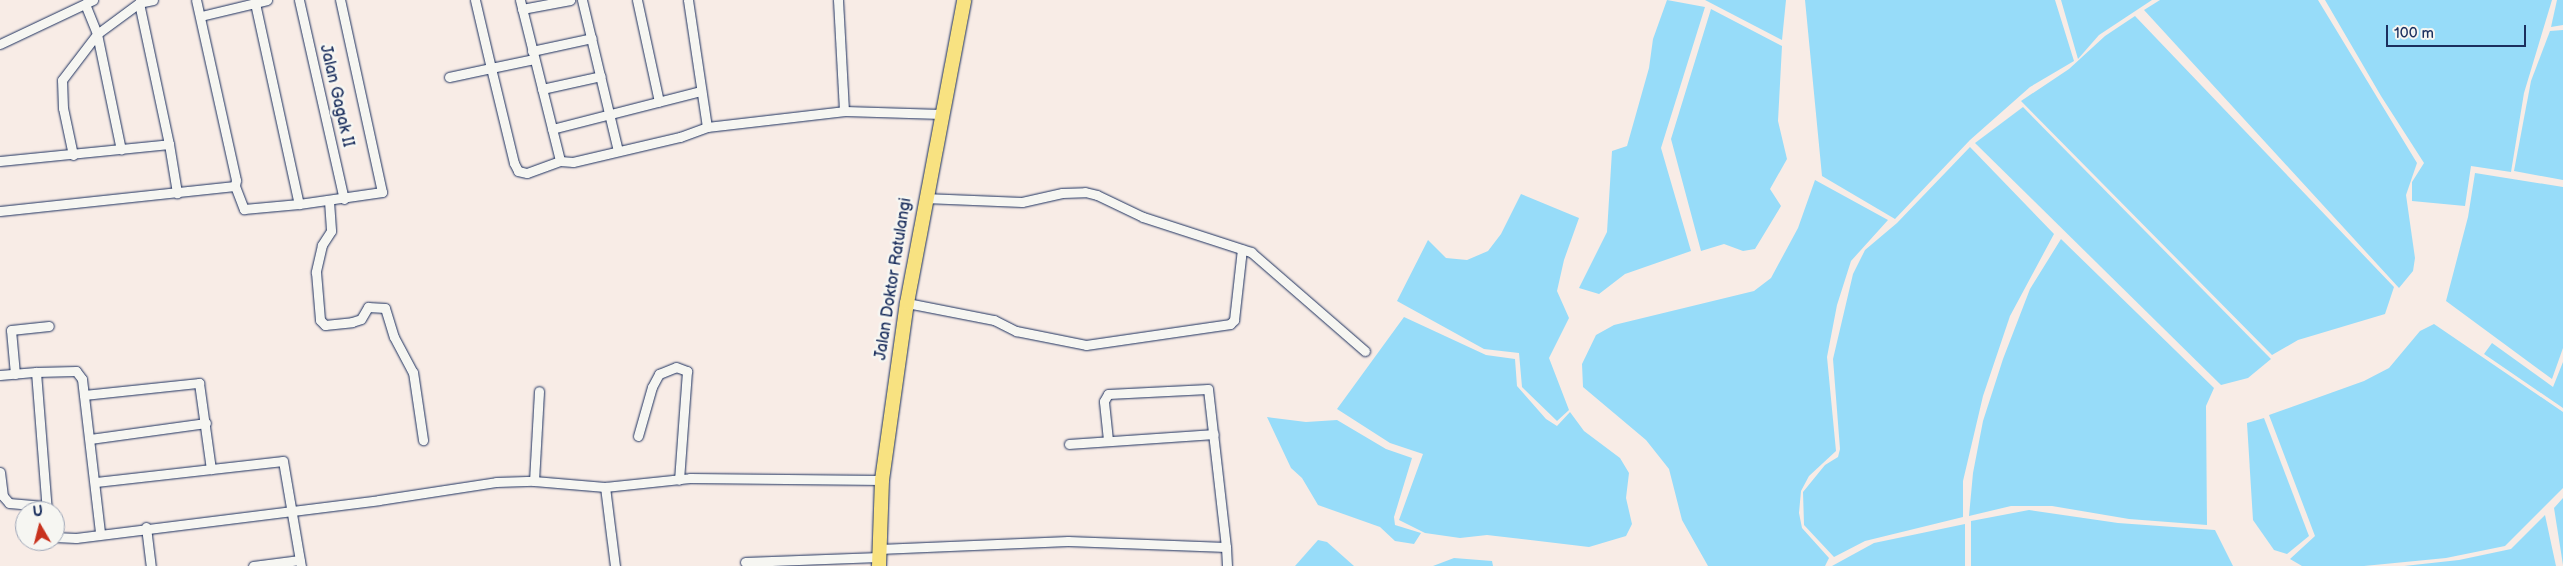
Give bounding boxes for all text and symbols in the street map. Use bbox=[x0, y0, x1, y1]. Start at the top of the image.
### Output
scale bar bbox=[2388, 15, 2528, 47]
text: 100 m bbox=[2394, 24, 2434, 43]
street label: Jalan Gagak II bbox=[315, 43, 357, 149]
street label: Jalan Doktor Ratulangi bbox=[872, 196, 916, 362]
north arrow bbox=[15, 501, 65, 551]
text: U bbox=[32, 503, 44, 521]

